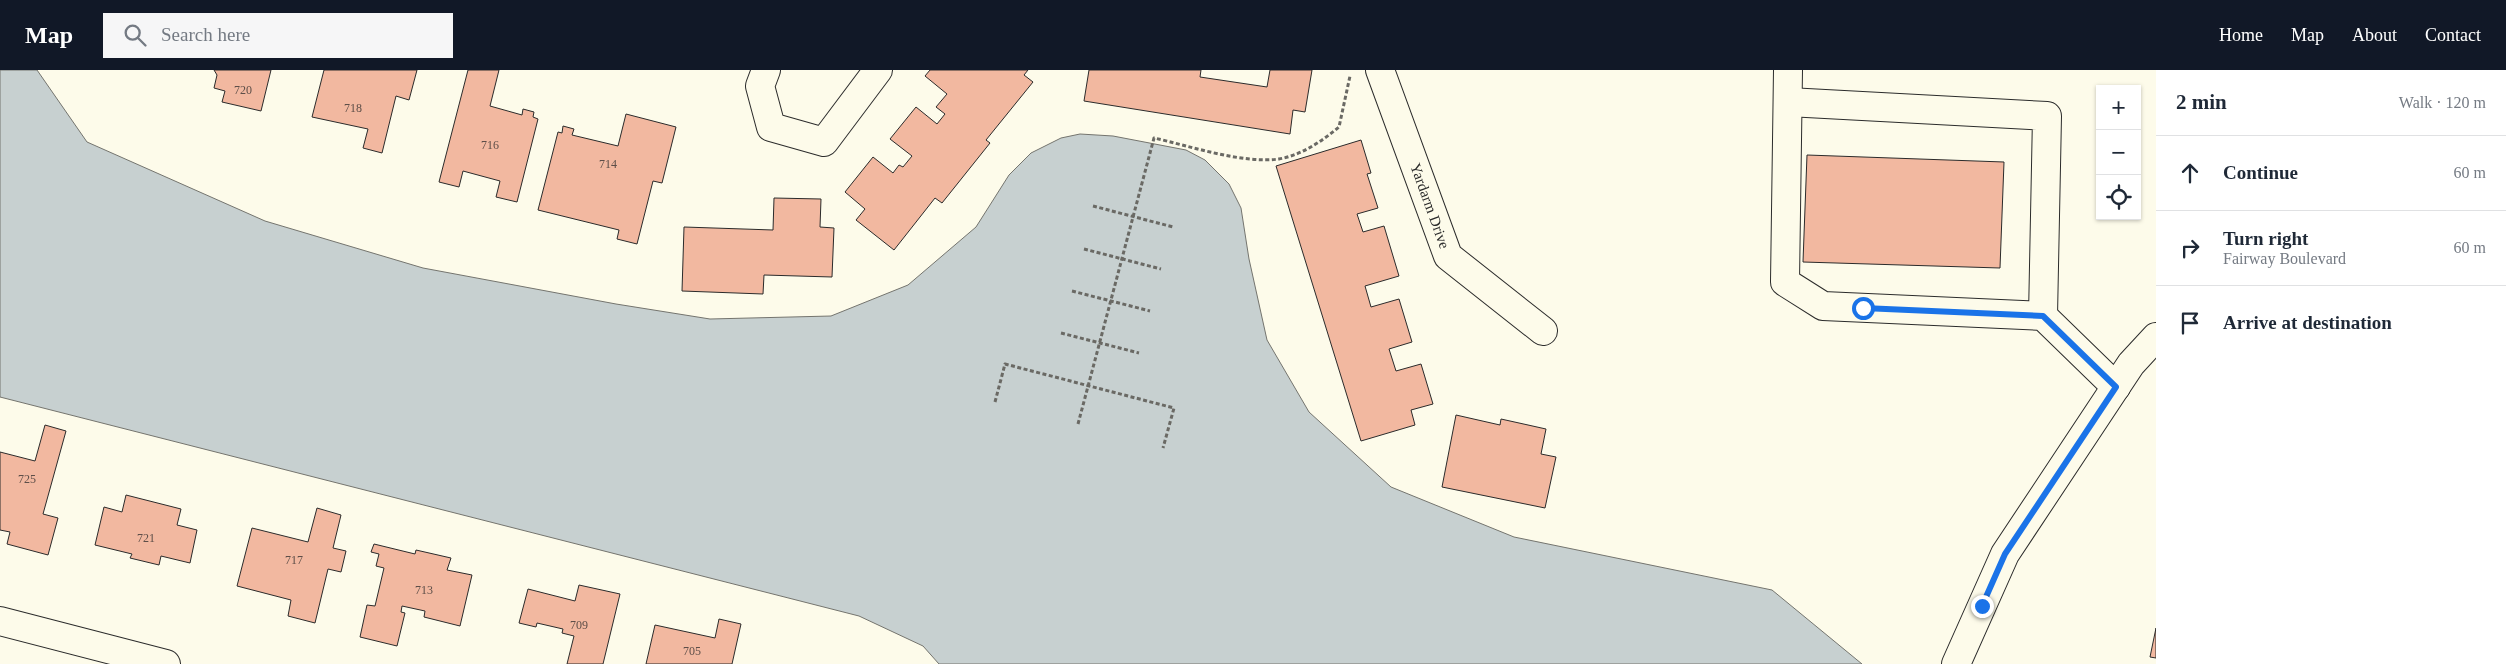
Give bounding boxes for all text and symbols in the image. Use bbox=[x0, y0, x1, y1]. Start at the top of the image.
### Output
search box bbox=[103, 13, 453, 58]
icon: search bbox=[121, 21, 149, 49]
text: Map bbox=[25, 22, 73, 48]
text: Search here bbox=[161, 24, 250, 45]
text: Home bbox=[2219, 25, 2263, 45]
text: Map bbox=[2291, 25, 2324, 45]
text: About bbox=[2352, 25, 2397, 45]
text: Contact bbox=[2425, 25, 2481, 45]
house number: 720 bbox=[234, 83, 252, 97]
map controls bbox=[2096, 85, 2141, 220]
button: + bbox=[2096, 85, 2141, 130]
text: 2 min bbox=[2176, 90, 2227, 114]
text: Walk · 120 m bbox=[2399, 94, 2486, 111]
house number: 718 bbox=[344, 101, 362, 115]
button: − bbox=[2096, 130, 2141, 175]
house number: 716 bbox=[481, 138, 499, 152]
house number: 714 bbox=[599, 157, 617, 171]
icon: ahead bbox=[2176, 159, 2204, 187]
street label: Yardarm Drive bbox=[1407, 161, 1453, 251]
text: Continue bbox=[2223, 162, 2298, 183]
text: 60 m bbox=[2454, 164, 2486, 181]
button: locate bbox=[2096, 175, 2141, 220]
text: Turn right bbox=[2223, 228, 2308, 249]
icon: right bbox=[2176, 234, 2204, 262]
text: 60 m bbox=[2454, 239, 2486, 256]
text: Fairway Boulevard bbox=[2223, 250, 2346, 267]
route start bbox=[1852, 297, 1875, 320]
icon: arrive bbox=[2176, 309, 2204, 337]
text: Arrive at destination bbox=[2223, 312, 2392, 333]
house number: 725 bbox=[18, 472, 36, 486]
house number: 721 bbox=[137, 531, 155, 545]
house number: 717 bbox=[285, 553, 303, 567]
house number: 713 bbox=[415, 583, 433, 597]
route end bbox=[1971, 595, 1994, 618]
house number: 709 bbox=[570, 618, 588, 632]
house number: 705 bbox=[683, 644, 701, 658]

